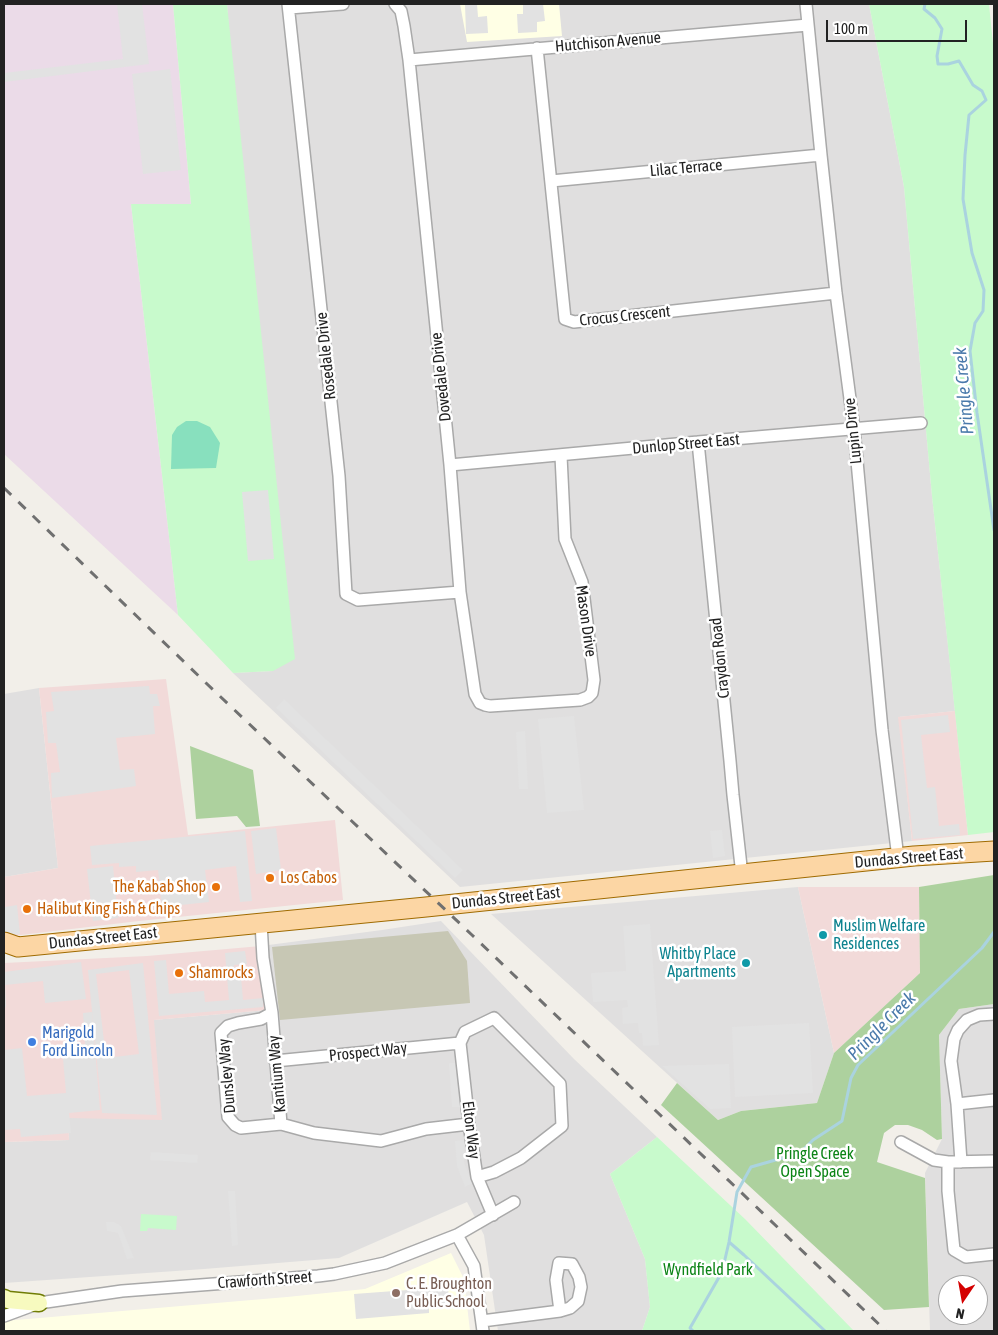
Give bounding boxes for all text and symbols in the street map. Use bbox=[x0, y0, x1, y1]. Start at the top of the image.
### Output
scale bar bbox=[828, 10, 969, 42]
text: 100 m bbox=[834, 20, 868, 37]
street label: Hutchison Avenue bbox=[554, 28, 662, 56]
street label: Lilac Terrace bbox=[649, 155, 723, 181]
street label: Crocus Crescent bbox=[579, 302, 671, 330]
street label: Rosedale Drive bbox=[312, 311, 340, 401]
street label: Dovedale Drive bbox=[427, 331, 455, 423]
water label: Pringle Creek bbox=[949, 347, 979, 435]
street label: Lupin Drive bbox=[840, 397, 866, 465]
street label: Dunlop Street East bbox=[632, 430, 740, 458]
street label: Mason Drive bbox=[571, 584, 601, 658]
street label: Craydon Road bbox=[706, 617, 734, 699]
street label: Dundas Street East bbox=[854, 844, 964, 872]
place label: Los Cabos bbox=[280, 868, 337, 888]
marker: Los Cabos bbox=[264, 872, 276, 884]
place label: The Kabab Shop bbox=[113, 877, 206, 897]
marker: The Kabab Shop bbox=[210, 881, 222, 893]
street label: Dundas Street East bbox=[451, 883, 561, 913]
place label: Halibut King Fish & Chips bbox=[37, 899, 180, 919]
marker: Halibut King Fish & Chips bbox=[21, 903, 33, 915]
place label: Muslim Welfare Residences bbox=[833, 916, 925, 954]
street label: Dundas Street East bbox=[48, 923, 158, 953]
marker: Muslim Welfare Residences bbox=[817, 929, 829, 941]
place label: Whitby Place Apartments bbox=[659, 944, 736, 982]
marker: Whitby Place Apartments bbox=[740, 957, 752, 969]
place label: Shamrocks bbox=[189, 963, 253, 983]
marker: Shamrocks bbox=[173, 967, 185, 979]
water label: Pringle Creek bbox=[843, 987, 921, 1065]
place label: Marigold Ford Lincoln bbox=[42, 1023, 113, 1061]
street label: Kantium Way bbox=[264, 1035, 290, 1113]
marker: Marigold Ford Lincoln bbox=[26, 1036, 38, 1048]
street label: Dunsley Way bbox=[214, 1038, 240, 1114]
street label: Prospect Way bbox=[328, 1038, 408, 1066]
street label: Elton Way bbox=[458, 1100, 484, 1160]
park label: Pringle Creek Open Space bbox=[776, 1144, 854, 1182]
park label: Wyndfield Park bbox=[663, 1260, 753, 1280]
street label: Crawforth Street bbox=[217, 1267, 313, 1293]
place label: C. E. Broughton Public School bbox=[406, 1274, 492, 1312]
north arrow bbox=[938, 1275, 988, 1325]
marker: C. E. Broughton Public School bbox=[390, 1287, 402, 1299]
text: N bbox=[954, 1305, 966, 1322]

